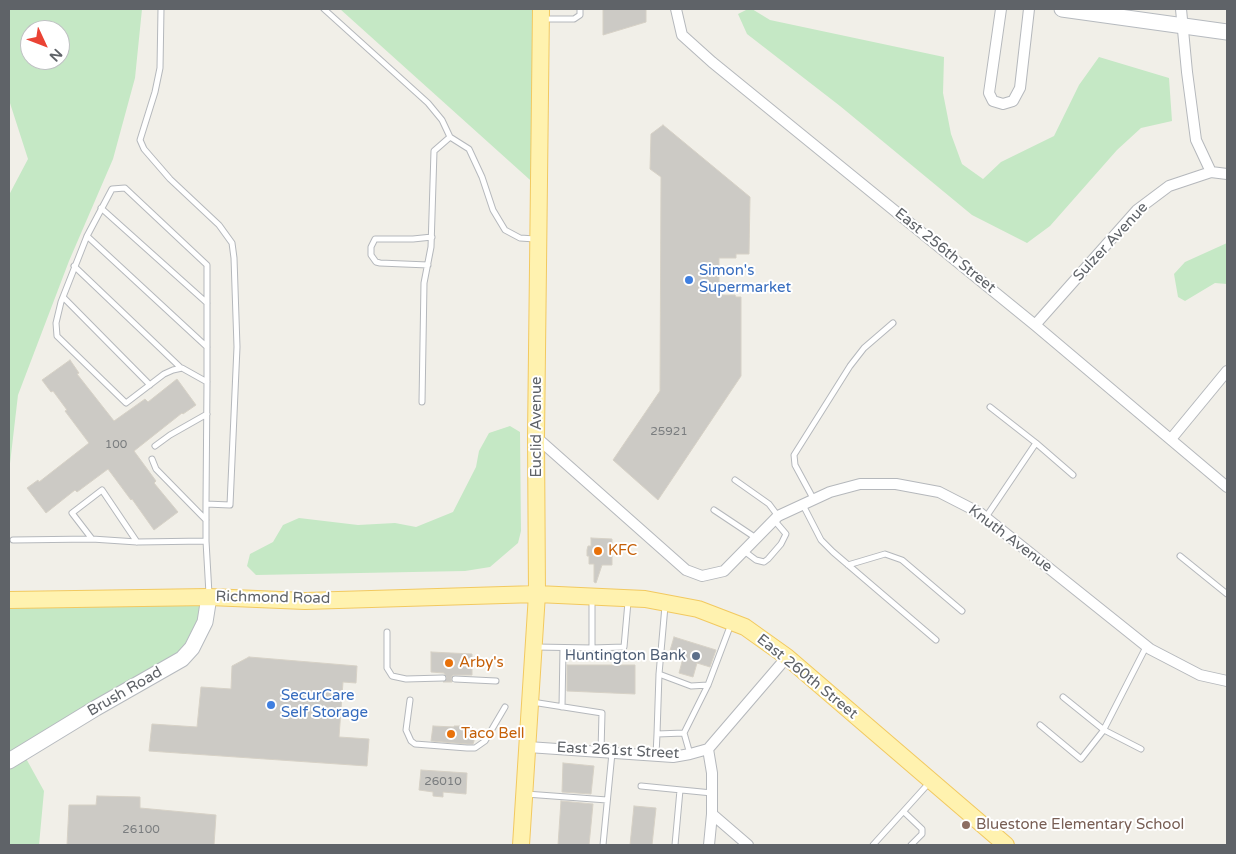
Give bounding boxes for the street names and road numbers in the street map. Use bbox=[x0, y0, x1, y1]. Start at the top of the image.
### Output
street label: Sulzer Avenue bbox=[1070, 199, 1152, 285]
street label: East 256th Street bbox=[891, 205, 999, 297]
street label: Euclid Avenue bbox=[528, 376, 546, 478]
street label: Knuth Avenue bbox=[964, 502, 1056, 576]
street label: Richmond Road bbox=[216, 588, 330, 608]
street label: East 260th Street bbox=[753, 631, 861, 723]
street label: Brush Road bbox=[85, 663, 165, 721]
street label: East 261st Street bbox=[556, 739, 680, 763]

